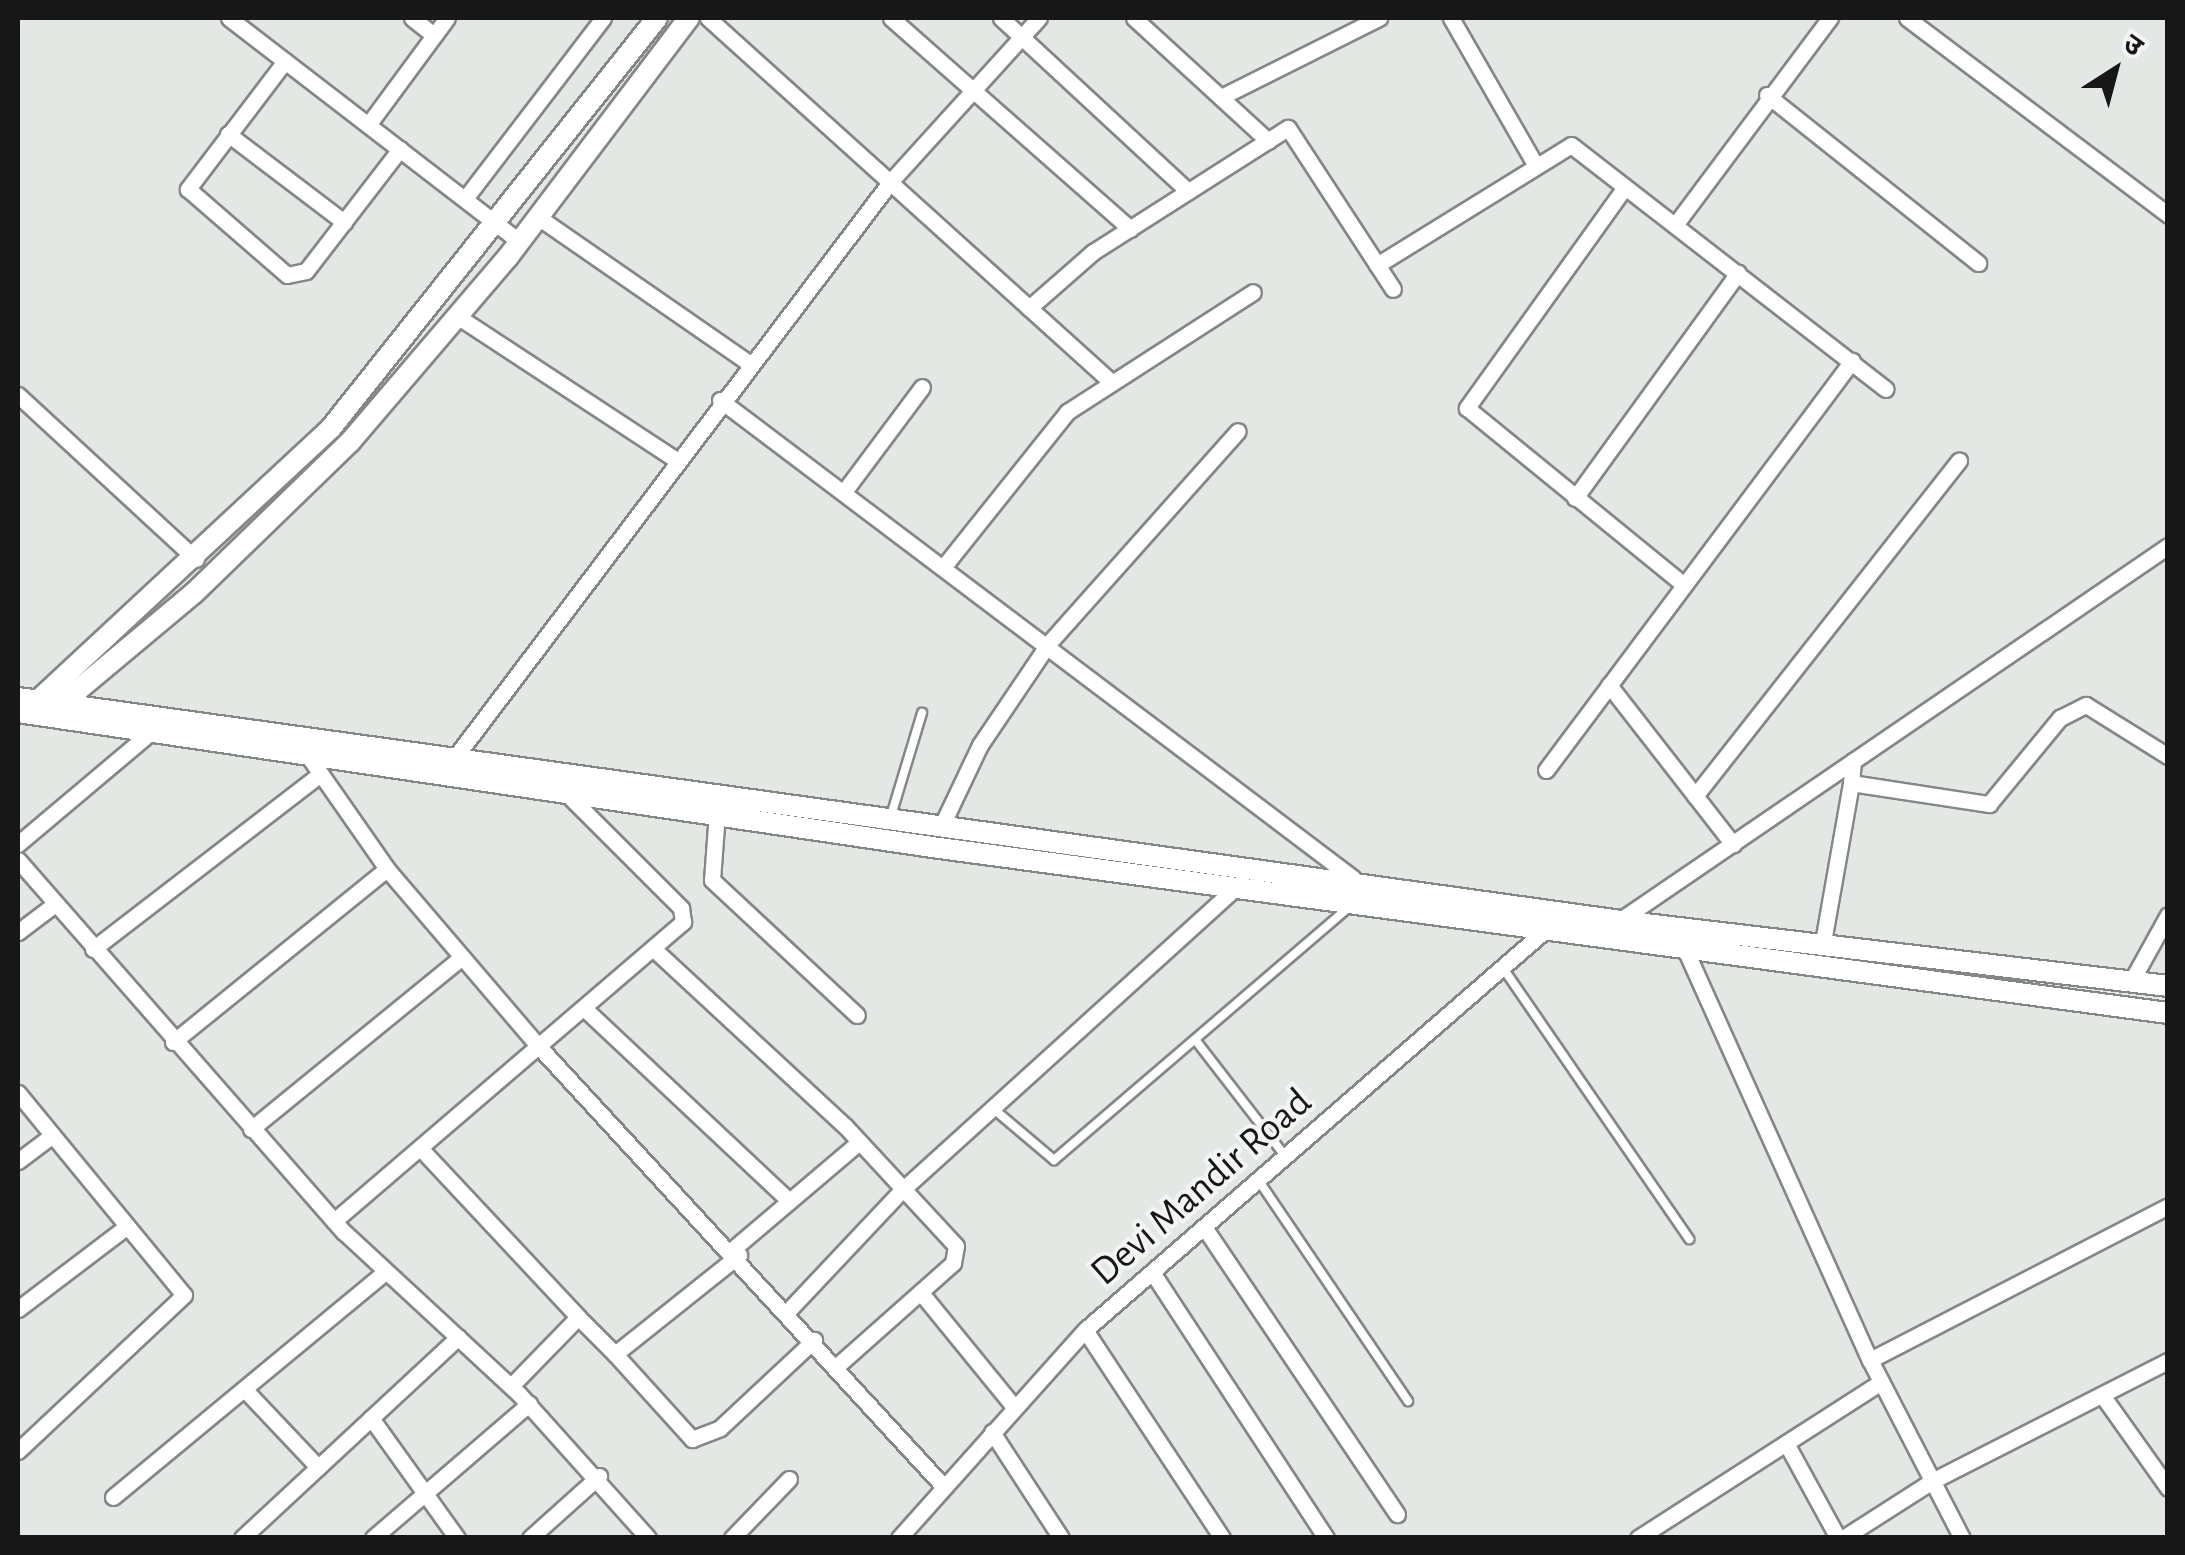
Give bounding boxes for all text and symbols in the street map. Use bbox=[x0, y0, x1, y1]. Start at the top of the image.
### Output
north arrow bbox=[2065, 20, 2165, 120]
text: उ bbox=[2118, 30, 2147, 62]
street label: Devi Mandir Road bbox=[1081, 1078, 1321, 1296]

